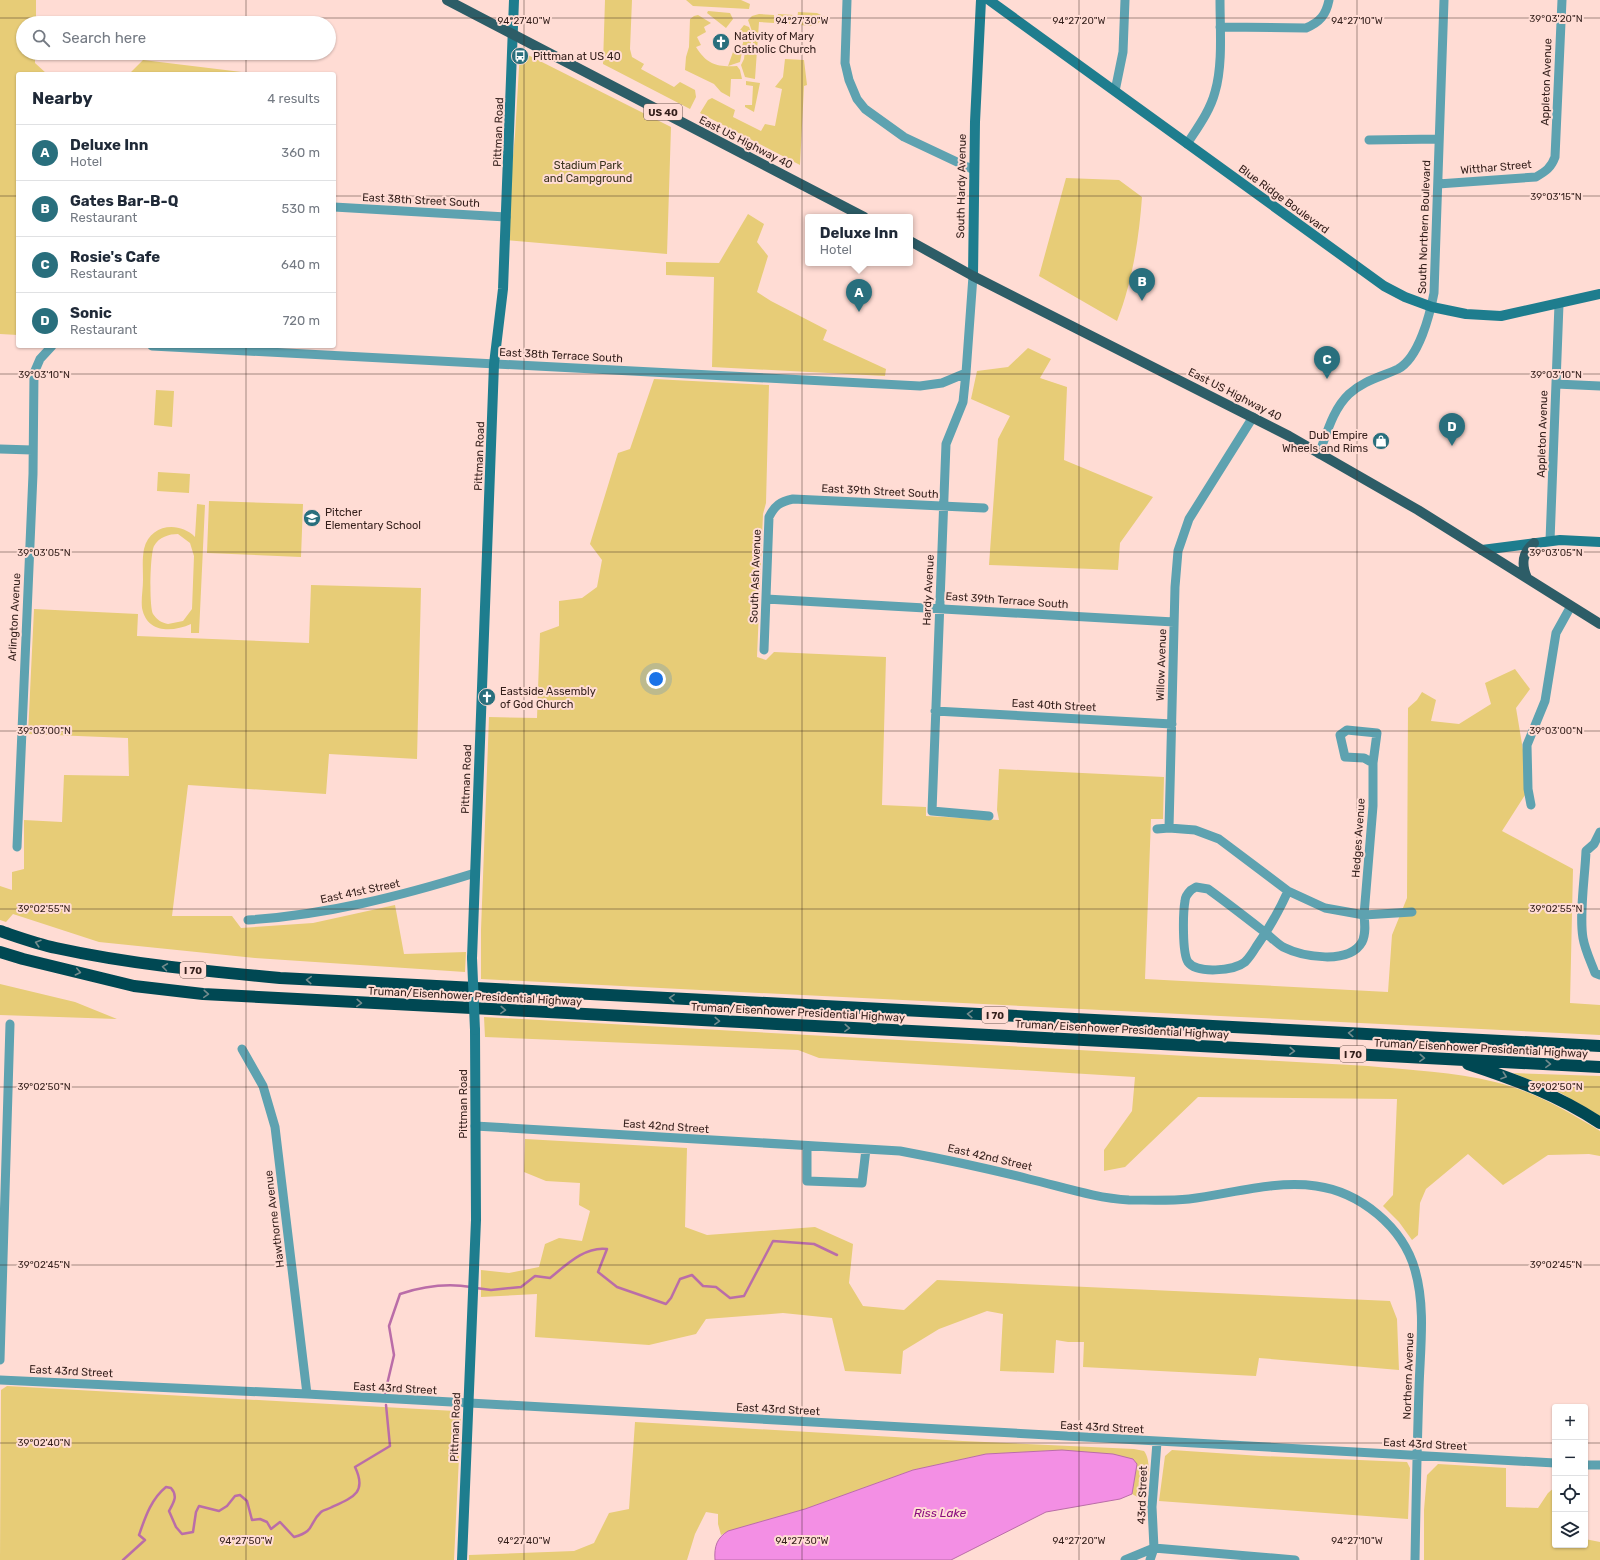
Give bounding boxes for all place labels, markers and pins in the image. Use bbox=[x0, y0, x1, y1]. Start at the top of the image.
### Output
place label: Nativity of Mary Catholic Church bbox=[734, 30, 816, 56]
church icon: Nativity of Mary Catholic Church bbox=[711, 32, 731, 52]
bus stop icon: Pittman at US 40 bbox=[510, 46, 530, 66]
place label: Pittman at US 40 bbox=[533, 50, 621, 63]
pin: B bbox=[1129, 268, 1155, 301]
pin: A bbox=[846, 279, 872, 312]
pin: C bbox=[1314, 346, 1340, 379]
pin: D bbox=[1439, 413, 1465, 446]
place label: Dub Empire Wheels and Rims bbox=[1282, 429, 1368, 455]
shop icon: Dub Empire Wheels and Rims bbox=[1371, 431, 1391, 451]
place label: Pitcher Elementary School bbox=[325, 506, 421, 532]
school or university icon: Pitcher Elementary School bbox=[302, 508, 322, 528]
place label: Eastside Assembly of God Church bbox=[500, 685, 596, 711]
church icon: Eastside Assembly of God Church bbox=[477, 687, 497, 707]

